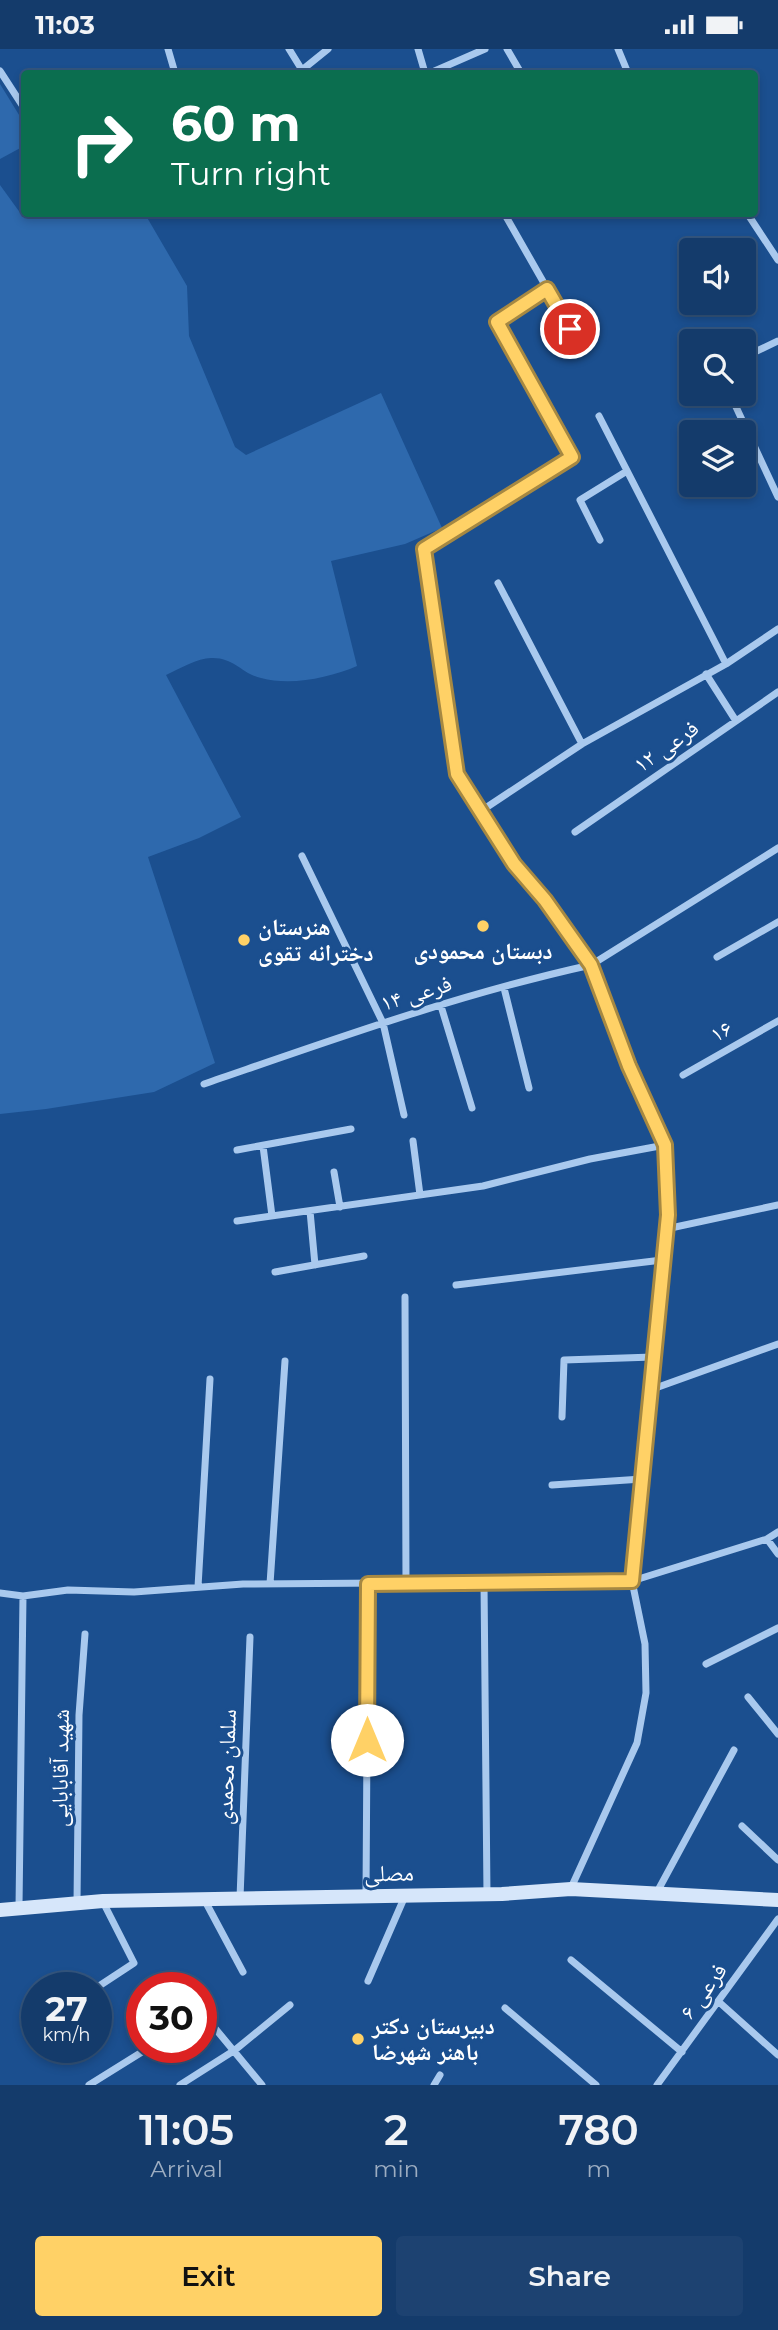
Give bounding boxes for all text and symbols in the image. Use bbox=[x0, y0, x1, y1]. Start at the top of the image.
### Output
text: 11:03 bbox=[35, 9, 95, 41]
text: 60 m bbox=[171, 94, 301, 153]
icon: right bbox=[56, 98, 147, 189]
text: Turn right bbox=[171, 154, 331, 193]
map controls bbox=[679, 238, 756, 497]
button: sound bbox=[679, 238, 756, 315]
pin bbox=[540, 299, 600, 359]
icon: arrive bbox=[551, 310, 589, 348]
button: search bbox=[679, 329, 756, 406]
button: layers bbox=[679, 420, 756, 497]
street label: فرعی ۱۲ bbox=[628, 714, 704, 778]
place label: هنرستان دخترانه تقوی bbox=[258, 913, 374, 967]
marker: دبستان محمودی bbox=[475, 918, 491, 934]
marker: هنرستان دخترانه تقوی bbox=[236, 932, 252, 948]
place label: دبستان محمودی bbox=[413, 937, 553, 965]
street label: فرعی ۱۴ bbox=[377, 969, 455, 1017]
street label: ۱۶ bbox=[705, 1014, 737, 1048]
position arrow bbox=[330, 1703, 404, 1777]
street label: شهید آقابابایی bbox=[45, 1709, 75, 1827]
street label: سلمان محمدی bbox=[210, 1709, 242, 1825]
street label: مصلی bbox=[364, 1859, 414, 1887]
street label: فرعی ۶ bbox=[673, 1957, 733, 2025]
speed limit sign: 30 bbox=[126, 1972, 217, 2063]
text: 27 bbox=[45, 1987, 88, 2030]
place label: دبیرستان دکتر باهنر شهرضا bbox=[371, 2012, 495, 2066]
text: km/h bbox=[42, 2024, 91, 2046]
marker: دبیرستان دکتر باهنر شهرضا bbox=[350, 2031, 366, 2047]
text: 11:05 bbox=[139, 2104, 234, 2156]
text: 2 bbox=[384, 2104, 409, 2156]
text: 780 bbox=[558, 2104, 639, 2156]
text: Arrival bbox=[150, 2155, 223, 2183]
text: min bbox=[373, 2155, 419, 2183]
text: m bbox=[586, 2155, 611, 2183]
button: Exit bbox=[35, 2236, 382, 2316]
button: Share bbox=[396, 2236, 743, 2316]

